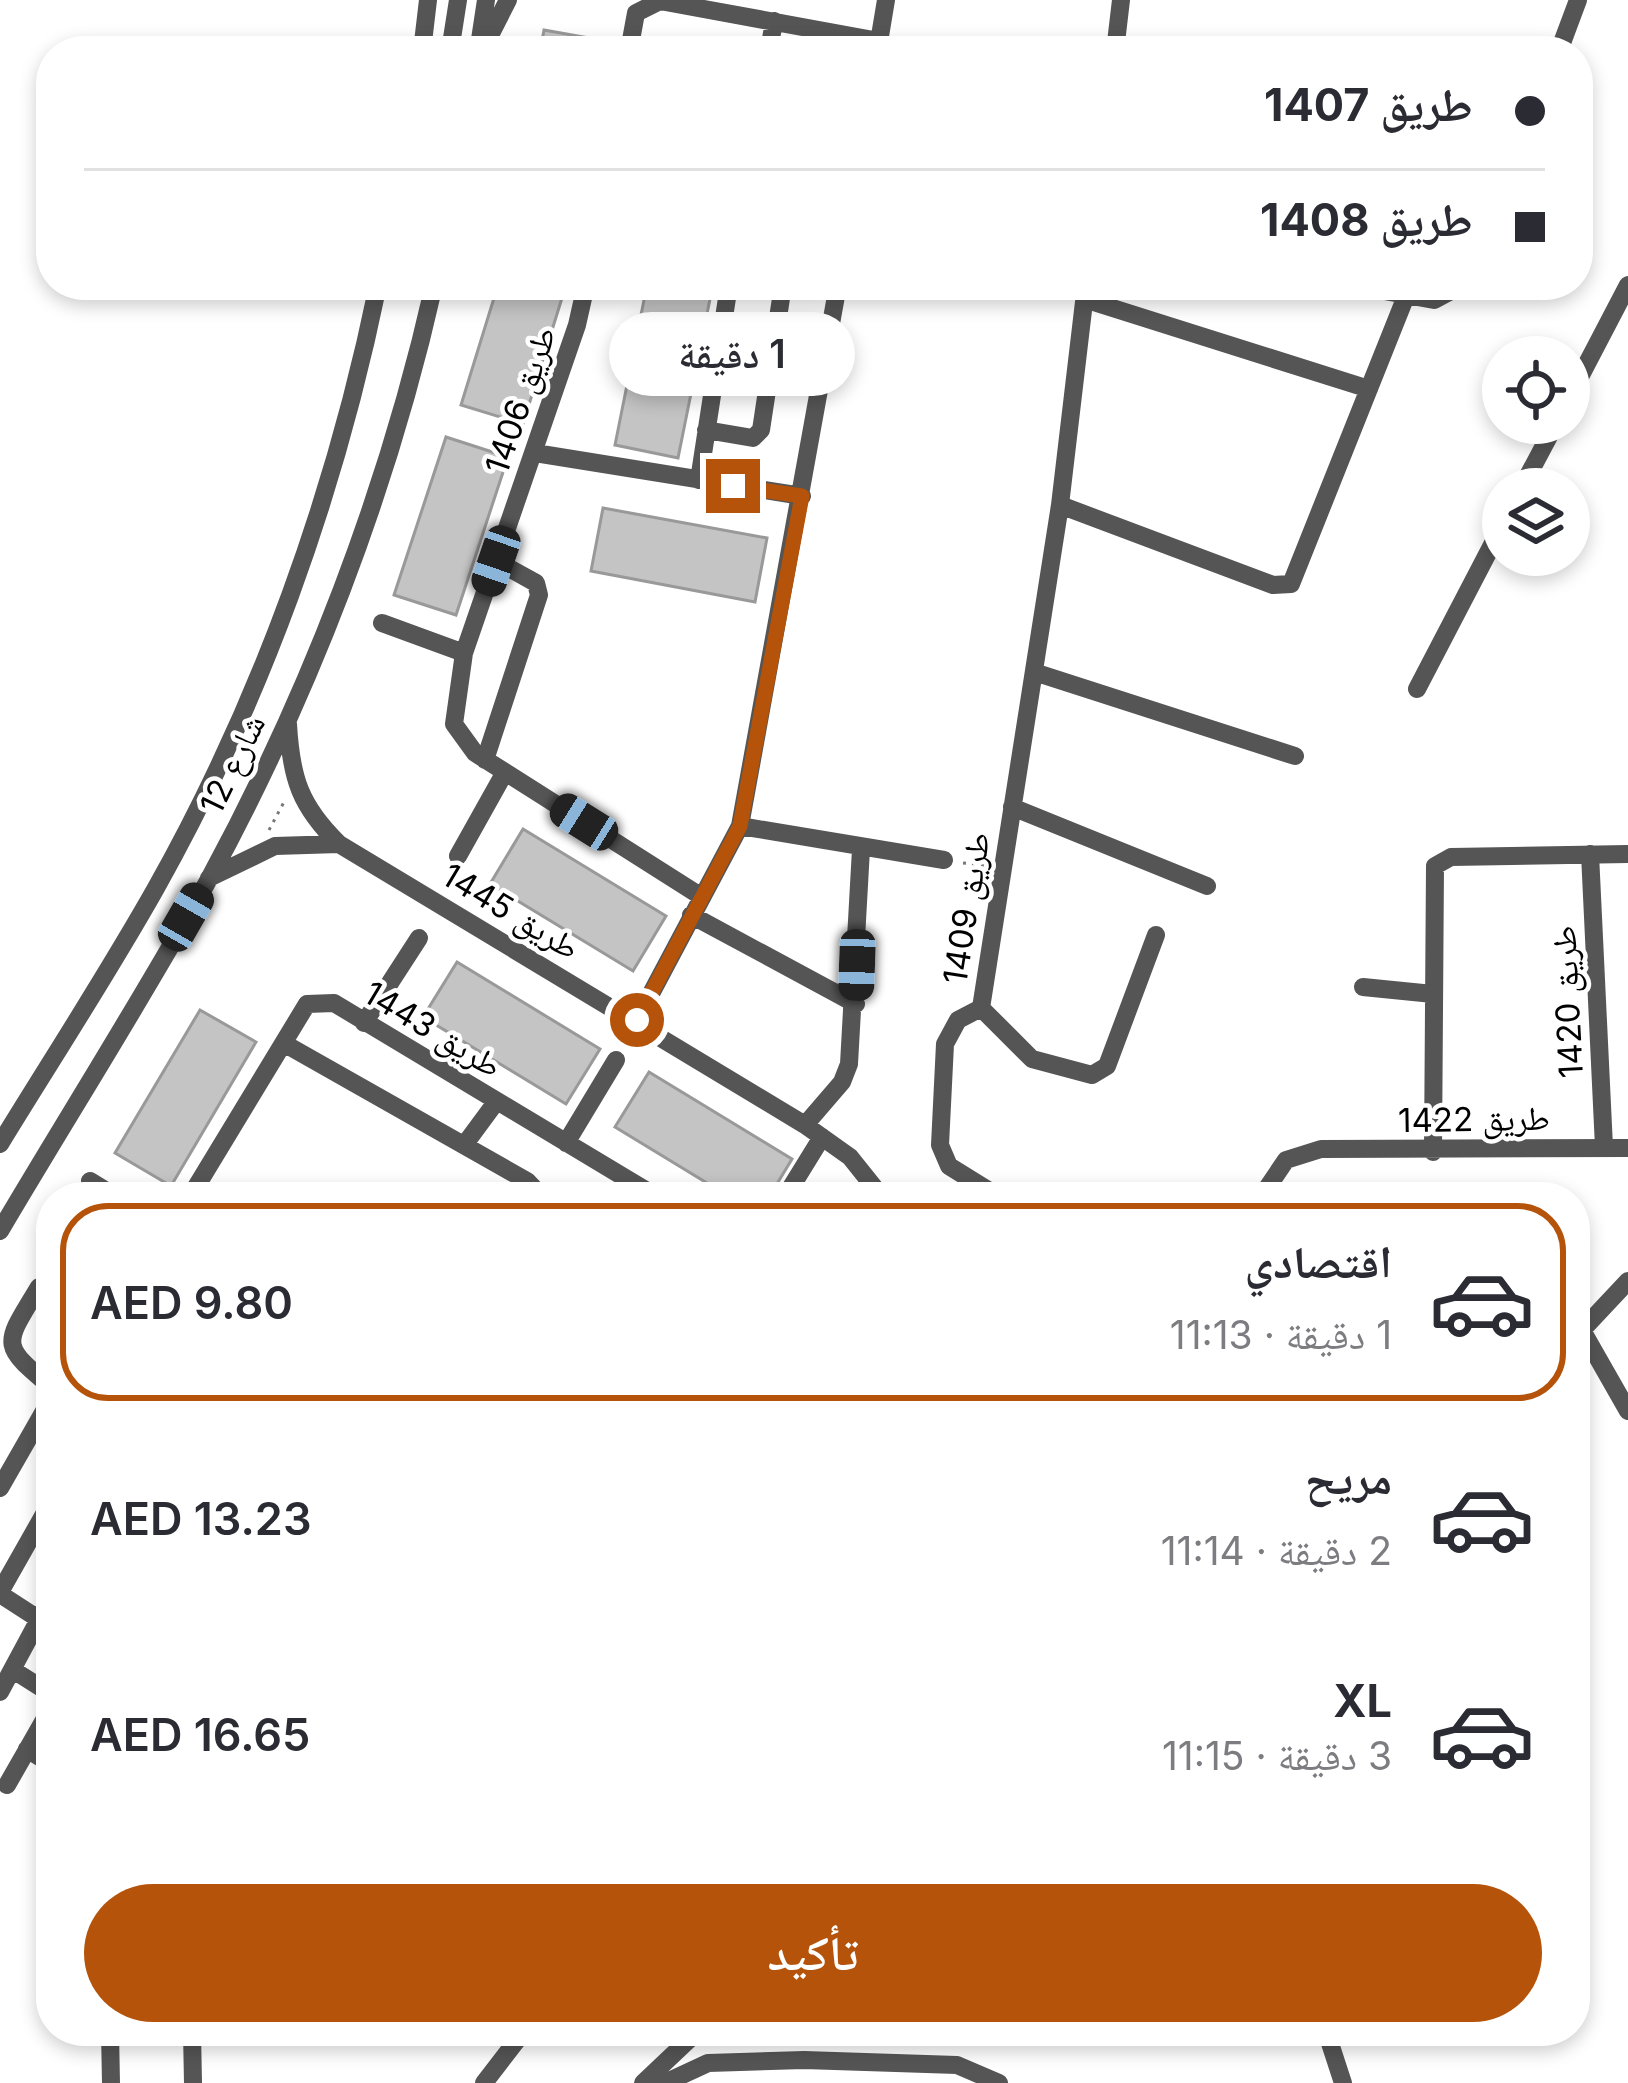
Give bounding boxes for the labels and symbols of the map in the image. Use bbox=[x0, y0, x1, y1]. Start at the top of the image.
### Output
callout: 1 دقيقة bbox=[610, 312, 856, 396]
street label: طريق 1406 bbox=[476, 321, 565, 479]
route end bbox=[706, 459, 760, 513]
car bbox=[467, 521, 525, 601]
street label: شارع 12 bbox=[191, 708, 274, 821]
car bbox=[544, 788, 624, 856]
street label: طريق 1409 bbox=[934, 829, 999, 987]
street label: طريق 1445 bbox=[435, 854, 587, 968]
car bbox=[152, 877, 220, 957]
street label: طريق 1420 bbox=[1543, 925, 1592, 1079]
car bbox=[838, 928, 876, 1002]
street label: طريق 1443 bbox=[356, 972, 509, 1086]
route start bbox=[610, 993, 664, 1047]
street label: طريق 1422 bbox=[1398, 1098, 1550, 1141]

